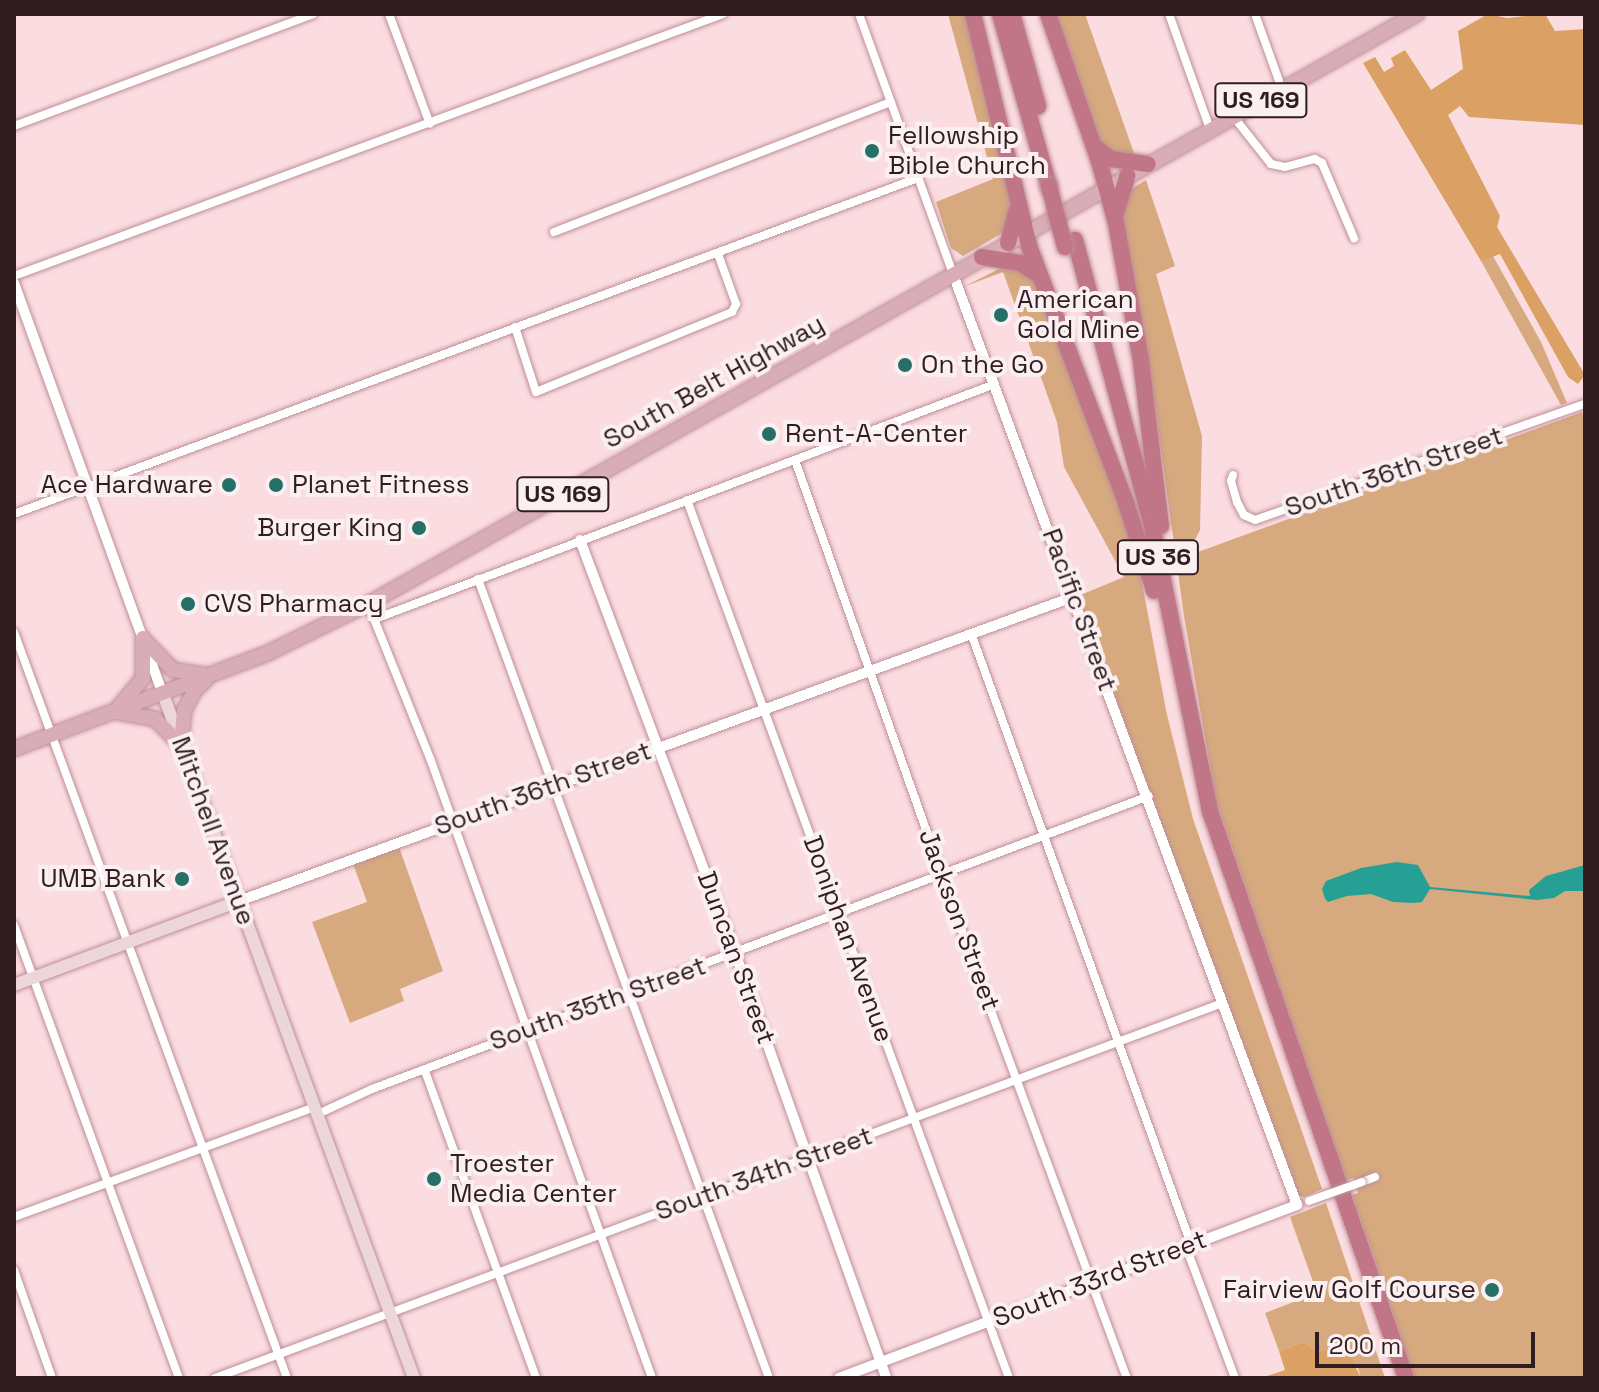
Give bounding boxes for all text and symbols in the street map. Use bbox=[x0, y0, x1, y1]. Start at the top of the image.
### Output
road number: US 169 bbox=[1213, 80, 1309, 120]
place label: Fellowship Bible Church bbox=[888, 120, 1046, 182]
marker: Fellowship Bible Church bbox=[863, 142, 881, 160]
place label: American Gold Mine bbox=[1017, 284, 1140, 346]
marker: American Gold Mine bbox=[992, 306, 1010, 324]
street label: South Belt Highway bbox=[598, 308, 830, 456]
place label: On the Go bbox=[921, 349, 1044, 381]
marker: On the Go bbox=[896, 356, 914, 374]
place label: Rent-A-Center bbox=[785, 418, 968, 450]
street label: South 36th Street bbox=[1281, 420, 1507, 524]
marker: Rent-A-Center bbox=[760, 425, 778, 443]
place label: Ace Hardware bbox=[41, 469, 213, 501]
place label: Planet Fitness bbox=[292, 469, 470, 501]
road number: US 169 bbox=[515, 474, 611, 514]
marker: Ace Hardware bbox=[220, 476, 238, 494]
marker: Planet Fitness bbox=[267, 476, 285, 494]
place label: Burger King bbox=[257, 512, 403, 544]
marker: Burger King bbox=[410, 519, 428, 537]
street label: Pacific Street bbox=[1035, 524, 1123, 696]
road number: US 36 bbox=[1116, 537, 1200, 577]
place label: CVS Pharmacy bbox=[204, 588, 384, 620]
marker: CVS Pharmacy bbox=[179, 595, 197, 613]
street label: Mitchell Avenue bbox=[164, 732, 262, 930]
street label: South 36th Street bbox=[430, 735, 656, 843]
street label: Jackson Street bbox=[912, 825, 1006, 1015]
street label: Doniphan Avenue bbox=[796, 831, 900, 1047]
place label: UMB Bank bbox=[40, 863, 166, 895]
street label: Duncan Street bbox=[690, 867, 782, 1049]
marker: UMB Bank bbox=[173, 870, 191, 888]
street label: South 35th Street bbox=[486, 950, 710, 1058]
street label: South 34th Street bbox=[651, 1120, 877, 1228]
place label: Troester Media Center bbox=[450, 1148, 617, 1210]
marker: Troester Media Center bbox=[425, 1170, 443, 1188]
street label: South 33rd Street bbox=[989, 1224, 1211, 1334]
place label: Fairview Golf Course bbox=[1223, 1274, 1476, 1306]
marker: Fairview Golf Course bbox=[1483, 1281, 1501, 1299]
scale bar bbox=[1319, 1316, 1539, 1366]
text: 200 m bbox=[1329, 1330, 1401, 1361]

